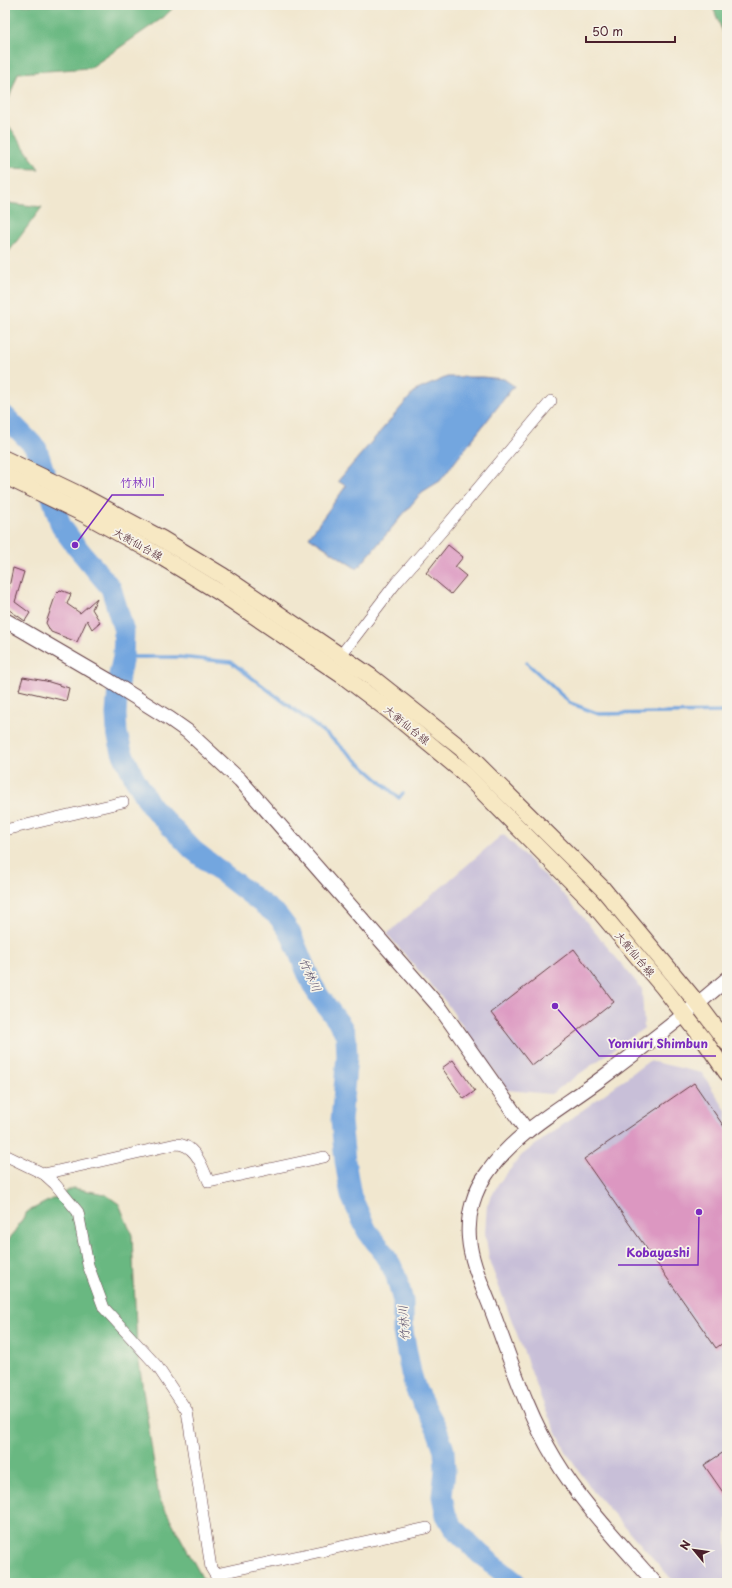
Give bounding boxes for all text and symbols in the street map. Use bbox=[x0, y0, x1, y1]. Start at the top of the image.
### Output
scale bar bbox=[586, 18, 675, 44]
text: 50 m bbox=[592, 22, 623, 40]
callout: 竹林川 bbox=[112, 471, 164, 495]
text: 竹林川 bbox=[120, 473, 156, 491]
street label: 大衡仙台線 bbox=[110, 523, 166, 564]
street label: 大衡仙台線 bbox=[381, 701, 434, 749]
street label: 大衡仙台線 bbox=[611, 927, 660, 980]
water label: 竹林川 bbox=[295, 954, 326, 995]
callout: Yomiuri Shimbun bbox=[599, 1032, 716, 1056]
text: Yomiuri Shimbun bbox=[608, 1034, 708, 1052]
callout: Kobayashi bbox=[618, 1241, 698, 1265]
text: Kobayashi bbox=[626, 1243, 690, 1261]
water label: 竹林川 bbox=[393, 1304, 413, 1342]
north arrow bbox=[674, 1530, 714, 1570]
text: N bbox=[675, 1537, 695, 1553]

